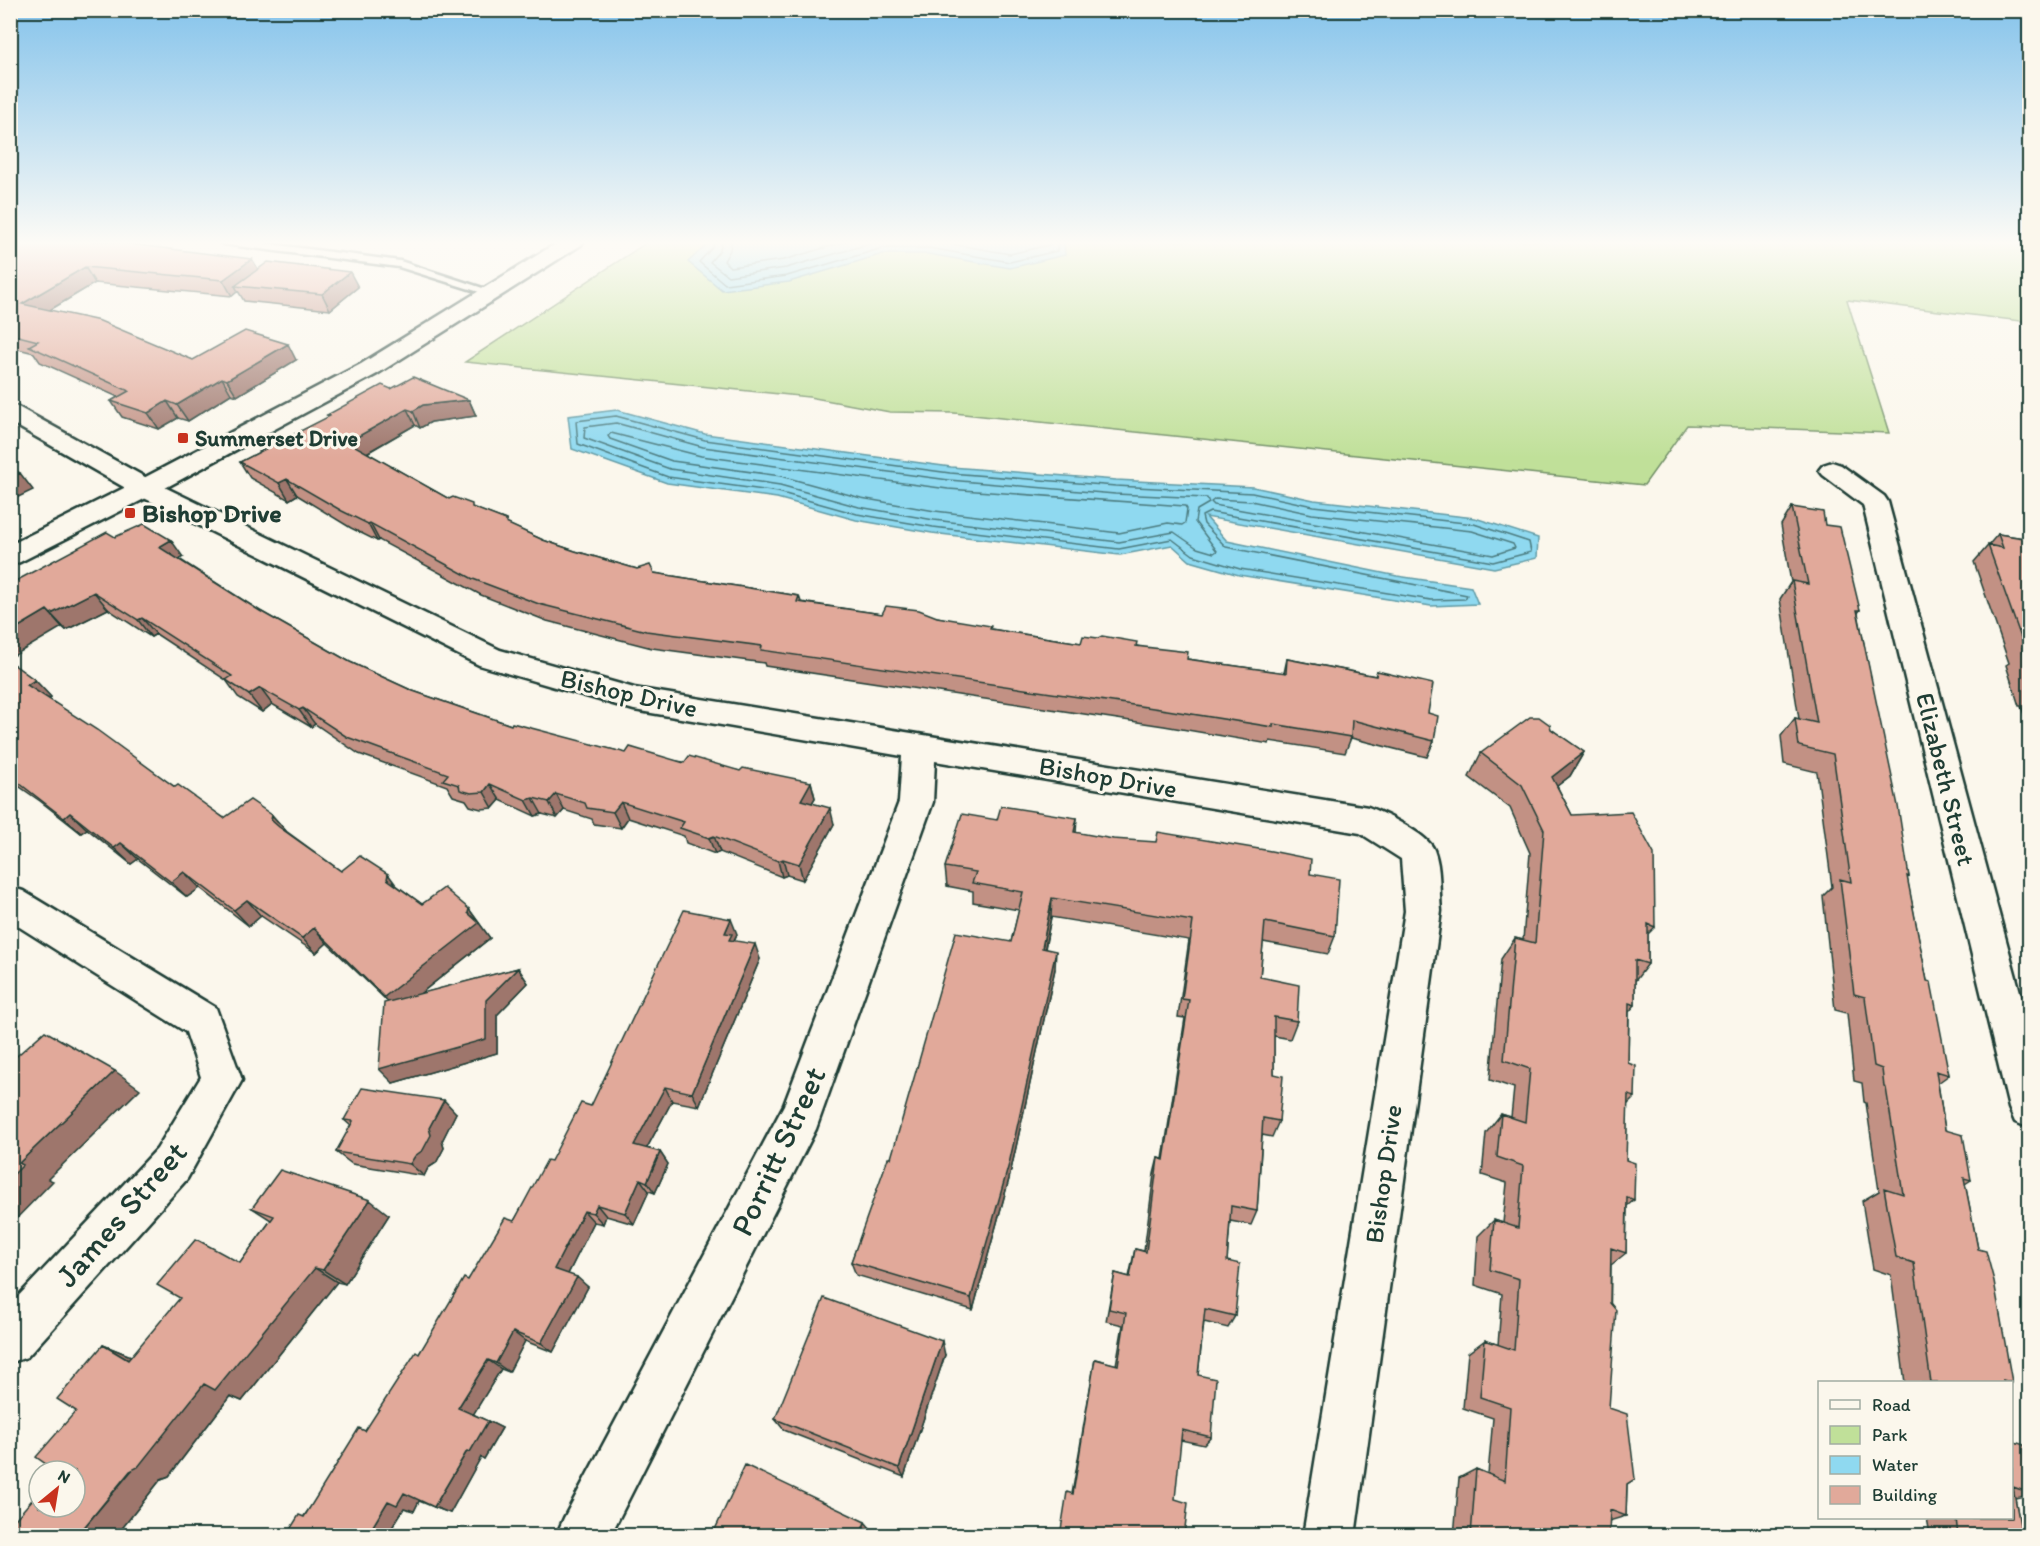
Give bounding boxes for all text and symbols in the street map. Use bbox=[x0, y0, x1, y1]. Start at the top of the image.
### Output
place label: Summerset Drive bbox=[195, 425, 358, 452]
marker: Summerset Drive bbox=[176, 431, 190, 445]
place label: Bishop Drive bbox=[142, 497, 282, 529]
marker: Bishop Drive bbox=[123, 506, 137, 520]
street label: Bishop Drive bbox=[557, 662, 701, 724]
street label: Elizabeth Street bbox=[1909, 689, 1983, 869]
street label: Bishop Drive bbox=[1036, 749, 1180, 805]
street label: Porritt Street bbox=[722, 1060, 834, 1242]
street label: Bishop Drive bbox=[1357, 1103, 1409, 1245]
street label: James Street bbox=[47, 1133, 195, 1295]
legend bbox=[1818, 1381, 2013, 1519]
text: Road bbox=[1872, 1394, 1911, 1416]
text: Park bbox=[1872, 1424, 1907, 1446]
text: Water bbox=[1872, 1454, 1918, 1476]
north arrow bbox=[27, 1459, 87, 1519]
text: N bbox=[55, 1466, 74, 1487]
text: Building bbox=[1872, 1484, 1938, 1506]

